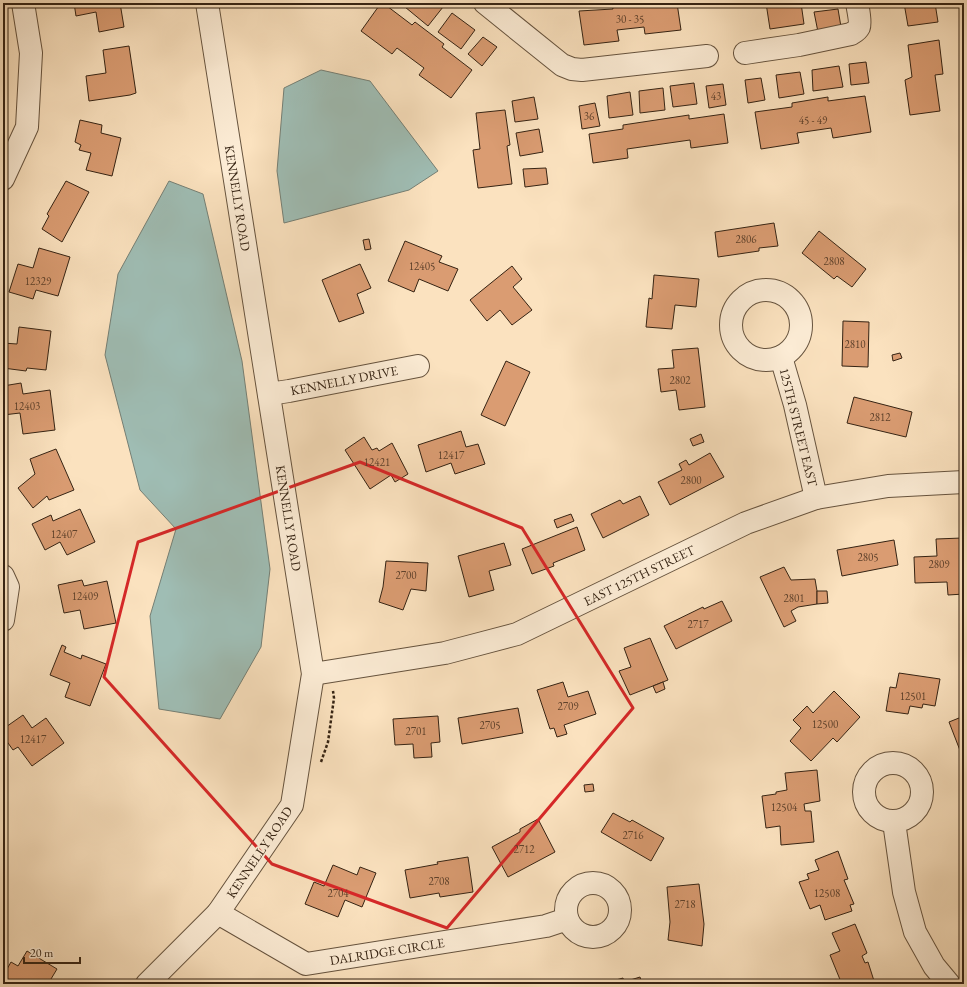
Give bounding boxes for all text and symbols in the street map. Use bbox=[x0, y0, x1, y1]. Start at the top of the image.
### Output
house number: 30 - 35 bbox=[616, 12, 644, 26]
house number: 43 bbox=[711, 89, 721, 103]
house number: 36 bbox=[584, 109, 595, 123]
house number: 45 - 49 bbox=[799, 113, 828, 127]
street label: KENNELLY ROAD bbox=[221, 144, 254, 252]
house number: 2806 bbox=[735, 232, 757, 246]
house number: 2808 bbox=[823, 254, 845, 268]
house number: 12405 bbox=[409, 259, 435, 273]
house number: 12329 bbox=[25, 274, 52, 288]
house number: 2810 bbox=[844, 337, 866, 351]
street label: KENNELLY DRIVE bbox=[289, 362, 399, 399]
street label: 125TH STREET EAST bbox=[776, 366, 822, 488]
house number: 2802 bbox=[669, 373, 691, 387]
house number: 12403 bbox=[14, 399, 40, 413]
house number: 2812 bbox=[869, 410, 891, 424]
house number: 12417 bbox=[438, 448, 465, 462]
house number: 12421 bbox=[364, 455, 390, 469]
street label: KENNELLY ROAD bbox=[272, 464, 305, 572]
house number: 2800 bbox=[680, 473, 702, 487]
house number: 12407 bbox=[51, 527, 78, 541]
street label: EAST 125TH STREET bbox=[581, 541, 698, 610]
house number: 2805 bbox=[857, 550, 879, 564]
house number: 2809 bbox=[928, 557, 950, 571]
house number: 2700 bbox=[395, 568, 417, 582]
house number: 12409 bbox=[72, 589, 99, 603]
house number: 2801 bbox=[783, 591, 805, 605]
house number: 2717 bbox=[687, 617, 709, 631]
house number: 12501 bbox=[900, 689, 926, 703]
house number: 2709 bbox=[557, 699, 579, 713]
house number: 12500 bbox=[812, 717, 838, 731]
house number: 2705 bbox=[479, 718, 501, 732]
house number: 2701 bbox=[405, 724, 427, 738]
house number: 12417 bbox=[20, 732, 47, 746]
house number: 12504 bbox=[771, 800, 798, 814]
street label: KENNELLY ROAD bbox=[222, 803, 296, 901]
house number: 2716 bbox=[622, 828, 644, 842]
house number: 2712 bbox=[513, 842, 535, 856]
house number: 2708 bbox=[428, 874, 450, 888]
house number: 2704 bbox=[327, 886, 349, 900]
house number: 12508 bbox=[814, 886, 840, 900]
house number: 2718 bbox=[674, 897, 696, 911]
street label: DALRIDGE CIRCLE bbox=[328, 934, 446, 969]
scale bar bbox=[24, 939, 80, 965]
text: 20 m bbox=[30, 945, 54, 961]

